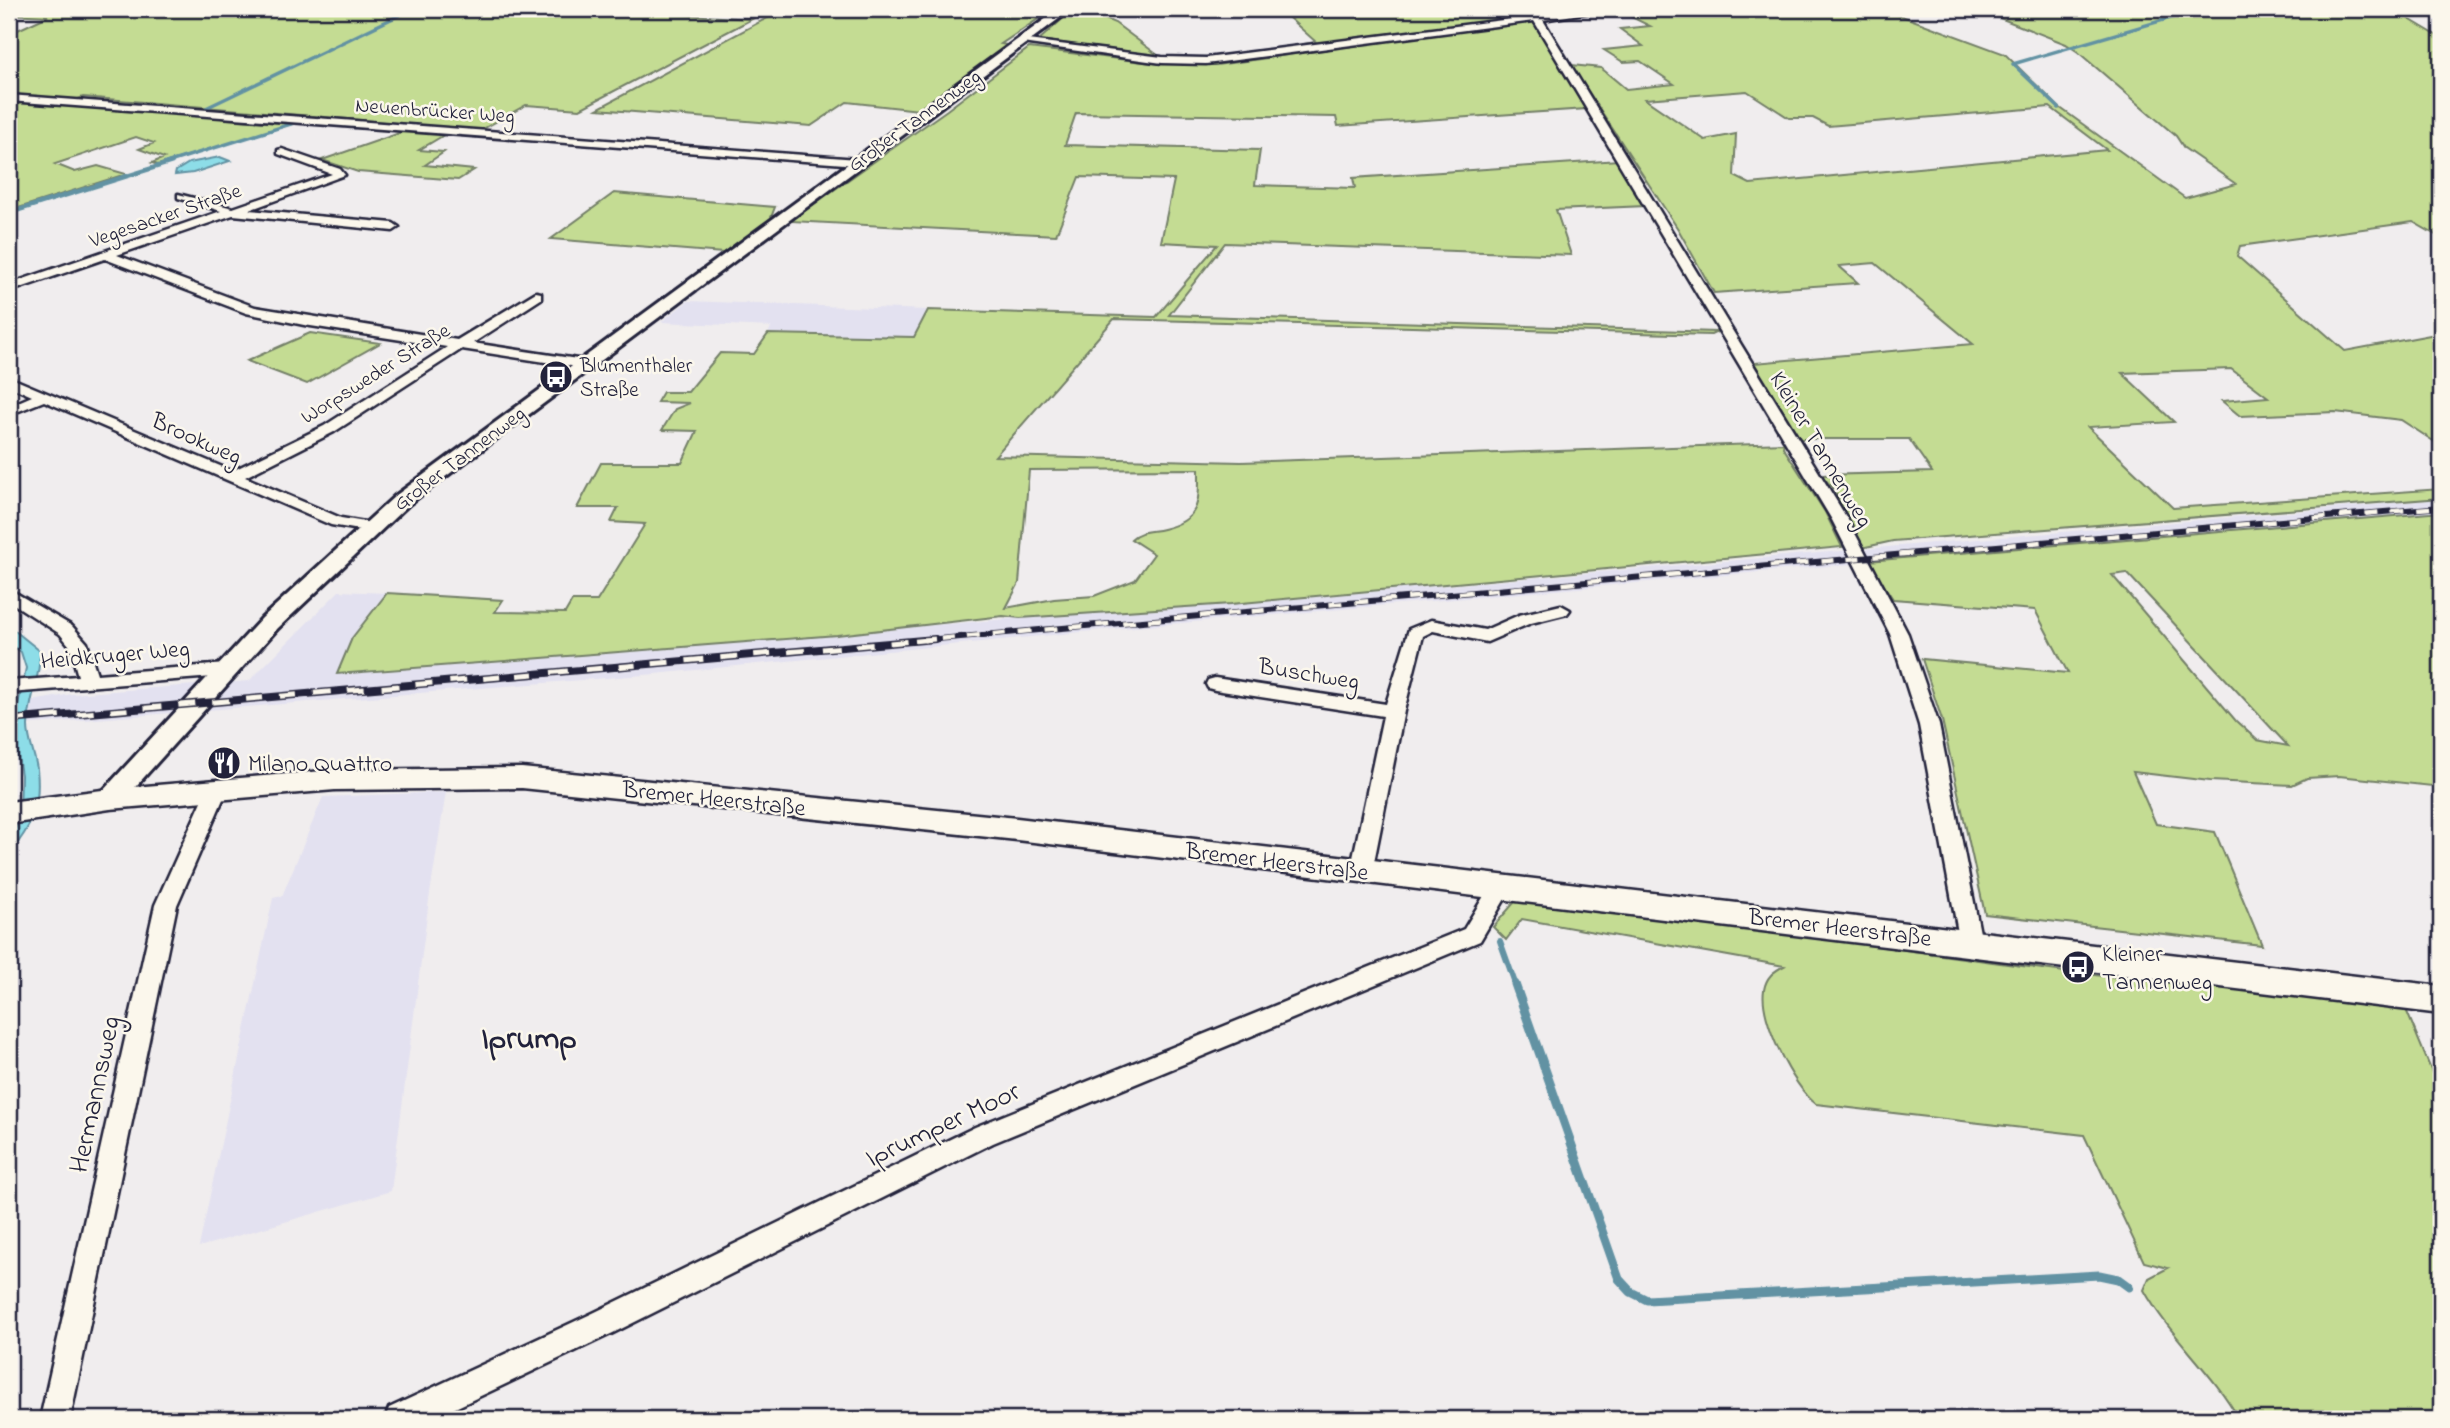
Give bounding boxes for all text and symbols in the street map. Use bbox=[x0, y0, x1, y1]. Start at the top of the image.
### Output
street label: Großer Tannenweg bbox=[842, 63, 989, 182]
street label: Neuenbrücker Weg bbox=[354, 91, 516, 135]
street label: Vegesacker Straße bbox=[85, 177, 247, 259]
street label: Worpsweder Straße bbox=[296, 316, 457, 433]
place label: Blumenthaler Straße bbox=[579, 352, 693, 406]
bus stop icon: Blumenthaler Straße bbox=[537, 358, 575, 396]
street label: Kleiner Tannenweg bbox=[1759, 365, 1880, 535]
street label: Großer Tannenweg bbox=[388, 400, 534, 521]
street label: Brookweg bbox=[144, 404, 247, 476]
street label: Heidkruger Weg bbox=[39, 633, 191, 680]
street label: Buschweg bbox=[1255, 650, 1361, 701]
restaurant icon: Milano Quattro bbox=[205, 744, 243, 782]
place label: Milano Quattro bbox=[248, 748, 392, 783]
street label: Bremer Heerstraße bbox=[619, 773, 807, 828]
street label: Bremer Heerstraße bbox=[1182, 835, 1370, 892]
street label: Bremer Heerstraße bbox=[1745, 901, 1933, 958]
place label: Kleiner Tannenweg bbox=[2102, 938, 2212, 1001]
bus stop icon: Kleiner Tannenweg bbox=[2059, 948, 2097, 986]
street label: Hermannsweg bbox=[60, 1012, 133, 1177]
district label: Iprump bbox=[481, 1017, 577, 1064]
street label: Iprumper Moor bbox=[859, 1072, 1028, 1180]

